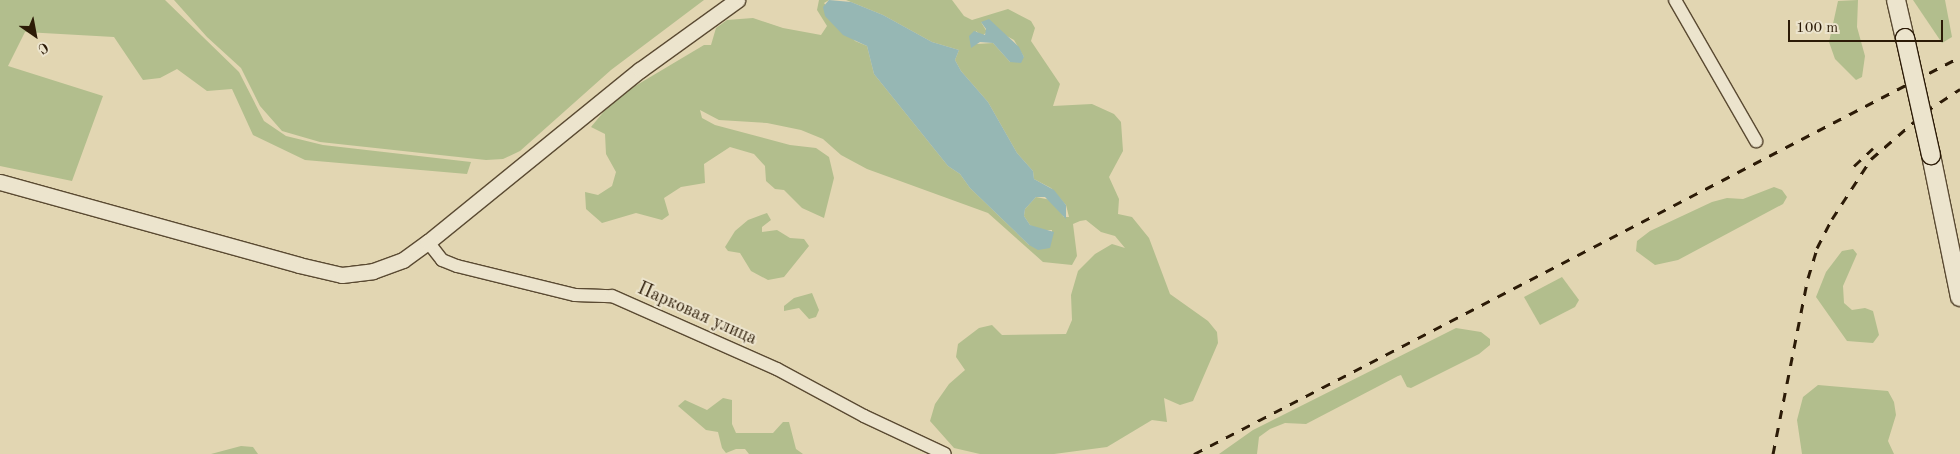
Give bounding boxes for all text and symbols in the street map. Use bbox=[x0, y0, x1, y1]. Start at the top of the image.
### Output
north arrow bbox=[10, 10, 60, 60]
scale bar bbox=[1790, 10, 1945, 42]
text: 100 m bbox=[1796, 21, 1838, 36]
text: С bbox=[35, 39, 51, 56]
street label: Парковая улица bbox=[634, 278, 760, 350]

